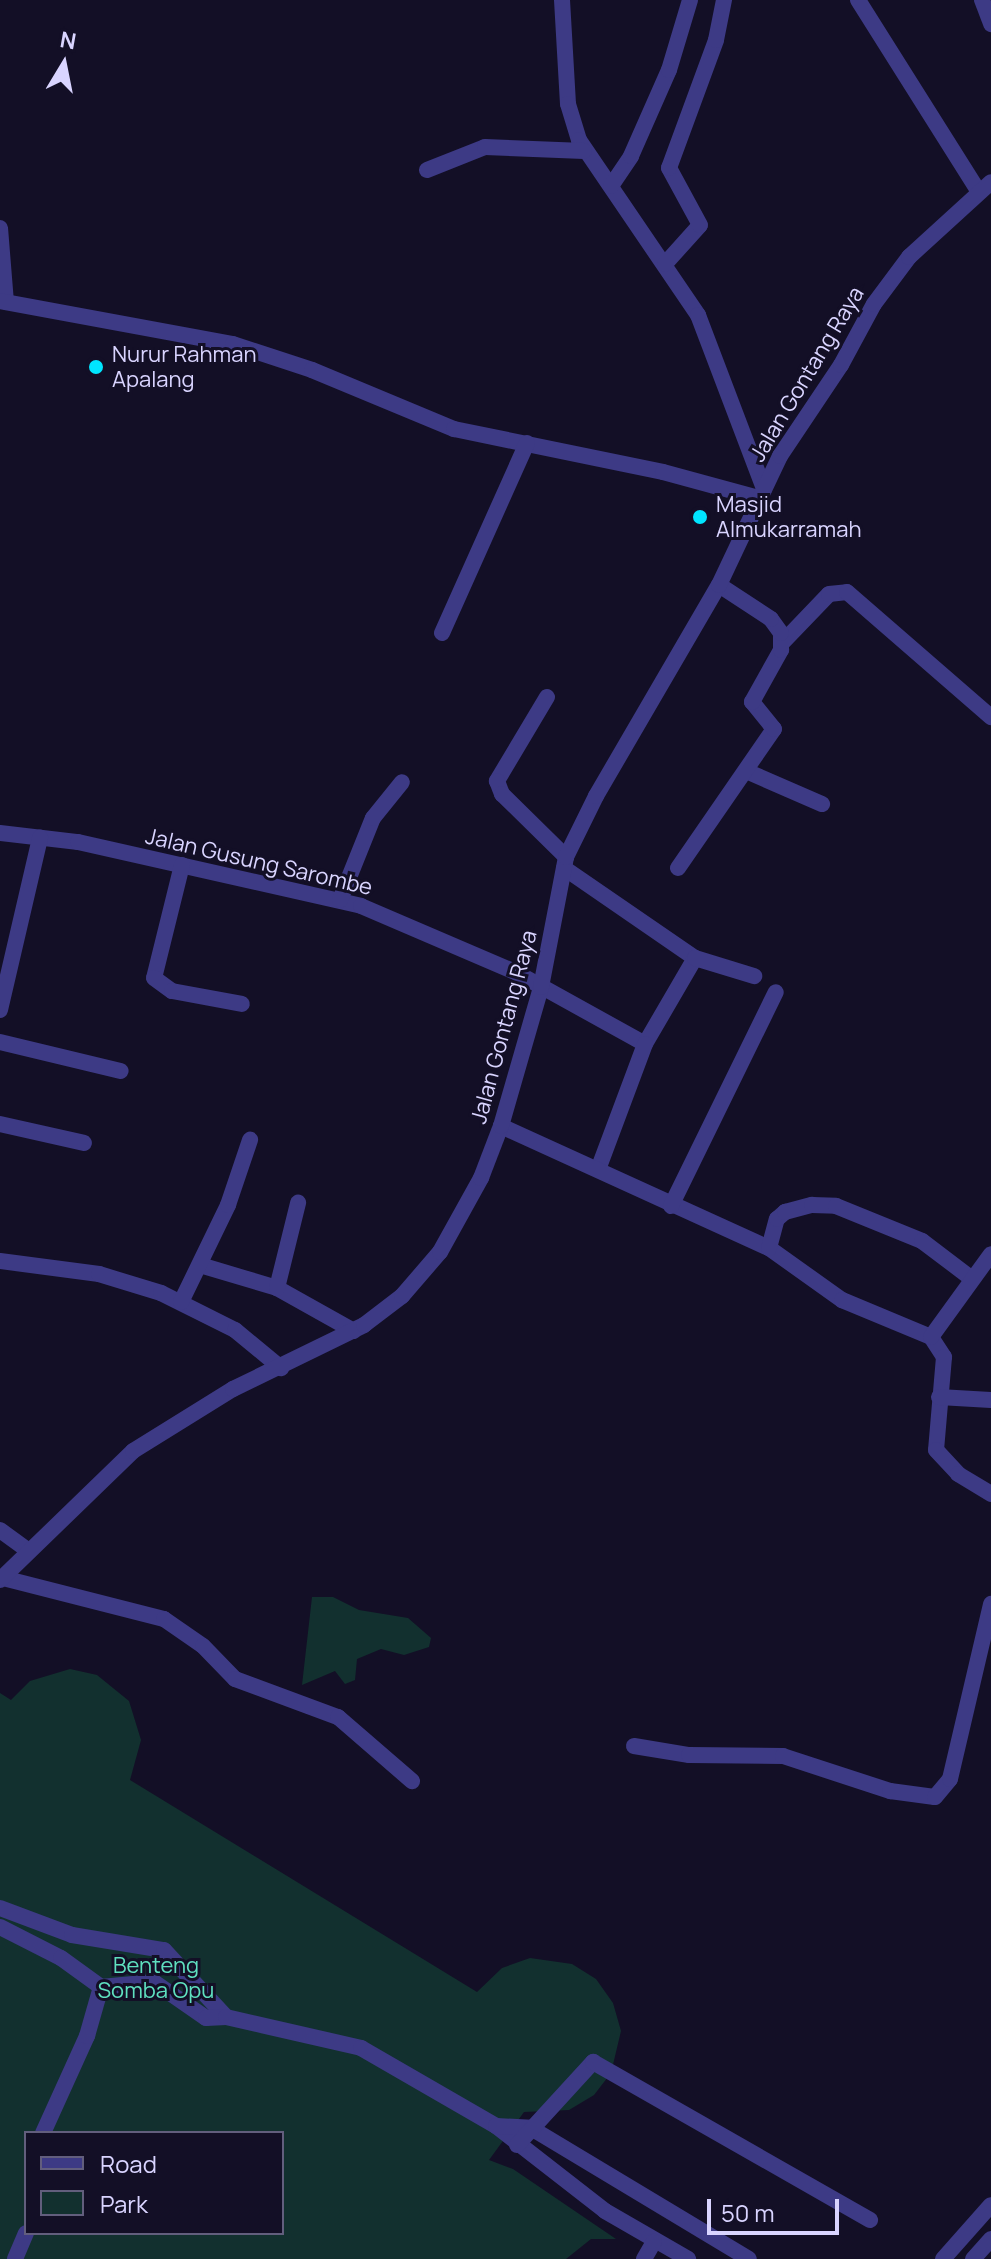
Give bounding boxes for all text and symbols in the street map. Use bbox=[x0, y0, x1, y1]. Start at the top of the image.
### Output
north arrow bbox=[24, 24, 104, 104]
text: N bbox=[58, 24, 79, 57]
street label: Jalan Gontang Raya bbox=[744, 282, 870, 466]
place label: Nurur Rahman Apalang bbox=[112, 341, 257, 392]
marker: Nurur Rahman Apalang bbox=[87, 358, 105, 376]
place label: Masjid Almukarramah bbox=[716, 491, 862, 542]
marker: Masjid Almukarramah bbox=[691, 508, 709, 526]
street label: Jalan Gusung Sarombe bbox=[143, 823, 375, 901]
street label: Jalan Gontang Raya bbox=[465, 927, 543, 1127]
park label: Benteng Somba Opu bbox=[98, 1952, 214, 2004]
legend bbox=[24, 2131, 284, 2235]
text: Road bbox=[100, 2147, 157, 2180]
scale bar bbox=[711, 2183, 843, 2233]
text: Park bbox=[100, 2187, 148, 2220]
text: 50 m bbox=[721, 2196, 775, 2229]

